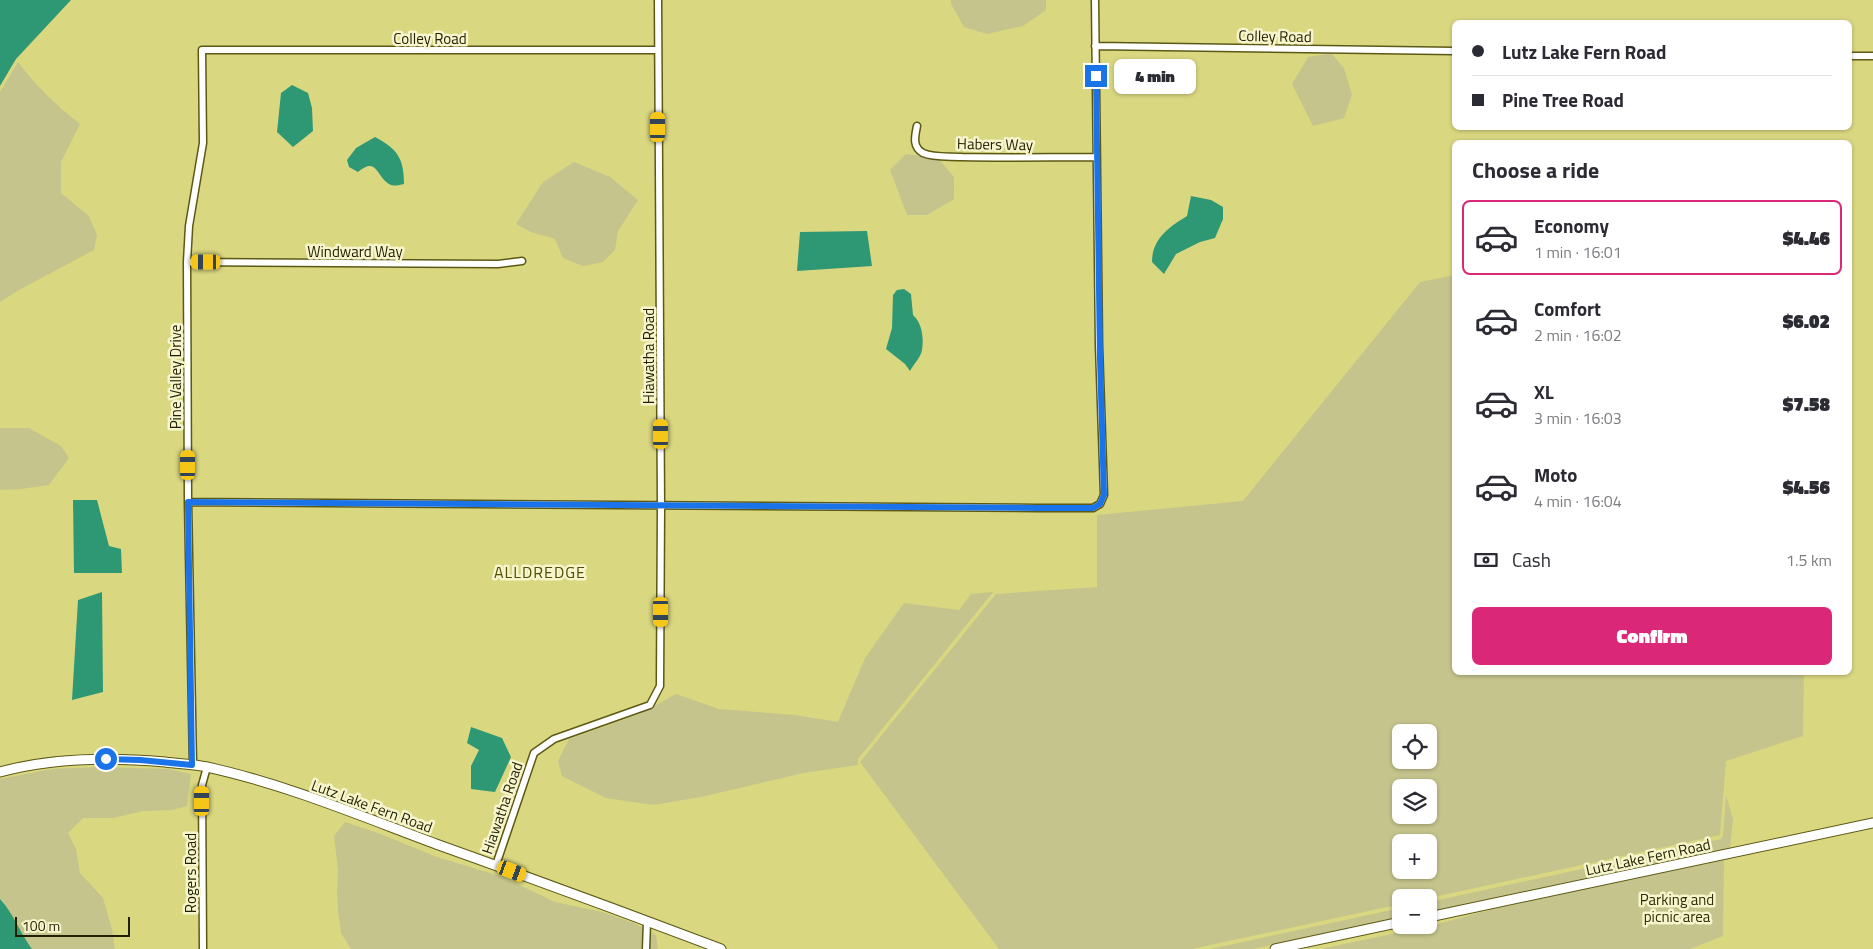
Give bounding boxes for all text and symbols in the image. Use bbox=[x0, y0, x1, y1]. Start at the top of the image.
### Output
street label: Colley Road bbox=[1238, 24, 1312, 48]
street label: Colley Road bbox=[393, 27, 467, 50]
text: Lutz Lake Fern Road bbox=[1502, 37, 1666, 66]
callout: 4 min bbox=[1114, 58, 1196, 94]
text: 4 min bbox=[1135, 64, 1175, 88]
route end bbox=[1085, 65, 1107, 87]
text: Pine Tree Road bbox=[1502, 85, 1624, 114]
car bbox=[650, 112, 665, 142]
street label: Habers Way bbox=[957, 132, 1033, 156]
text: Choose a ride bbox=[1472, 153, 1599, 187]
text: Economy bbox=[1534, 211, 1609, 240]
icon: car bbox=[1474, 215, 1519, 260]
text: $4.46 bbox=[1783, 223, 1830, 252]
street label: Windward Way bbox=[307, 240, 403, 263]
text: 1 min · 16:01 bbox=[1534, 240, 1622, 264]
car bbox=[191, 255, 221, 270]
text: Comfort bbox=[1534, 294, 1601, 323]
icon: car bbox=[1474, 298, 1519, 343]
text: $6.02 bbox=[1783, 306, 1830, 335]
street label: Hiawatha Road bbox=[637, 308, 660, 404]
text: 2 min · 16:02 bbox=[1534, 323, 1622, 347]
street label: Pine Valley Drive bbox=[164, 325, 187, 429]
text: XL bbox=[1534, 377, 1554, 406]
icon: car bbox=[1474, 381, 1519, 426]
text: $7.58 bbox=[1783, 389, 1830, 418]
text: 3 min · 16:03 bbox=[1534, 406, 1622, 430]
car bbox=[653, 419, 668, 449]
car bbox=[180, 450, 195, 480]
text: Moto bbox=[1534, 460, 1577, 489]
icon: car bbox=[1474, 464, 1519, 509]
text: $4.56 bbox=[1783, 472, 1830, 501]
text: 4 min · 16:04 bbox=[1534, 489, 1622, 513]
text: Cash bbox=[1512, 545, 1551, 574]
icon: cash bbox=[1472, 546, 1500, 574]
text: 1.5 km bbox=[1786, 548, 1832, 572]
district label: ALLDREDGE bbox=[494, 560, 586, 584]
car bbox=[653, 597, 668, 627]
button: Confirm bbox=[1472, 607, 1832, 665]
map controls bbox=[1392, 724, 1437, 934]
button: locate bbox=[1392, 724, 1437, 769]
route start bbox=[95, 748, 117, 770]
street label: Hiawatha Road bbox=[475, 759, 529, 857]
street label: Lutz Lake Fern Road bbox=[308, 773, 436, 839]
button: layers bbox=[1392, 779, 1437, 824]
car bbox=[194, 786, 209, 816]
street label: Rogers Road bbox=[179, 833, 202, 913]
street label: Lutz Lake Fern Road bbox=[1583, 833, 1713, 881]
button: + bbox=[1392, 834, 1437, 879]
car bbox=[495, 859, 528, 883]
park label: Parking and picnic area bbox=[1640, 888, 1714, 928]
button: − bbox=[1392, 889, 1437, 934]
scale bar bbox=[15, 914, 130, 937]
text: 100 m bbox=[22, 915, 60, 936]

